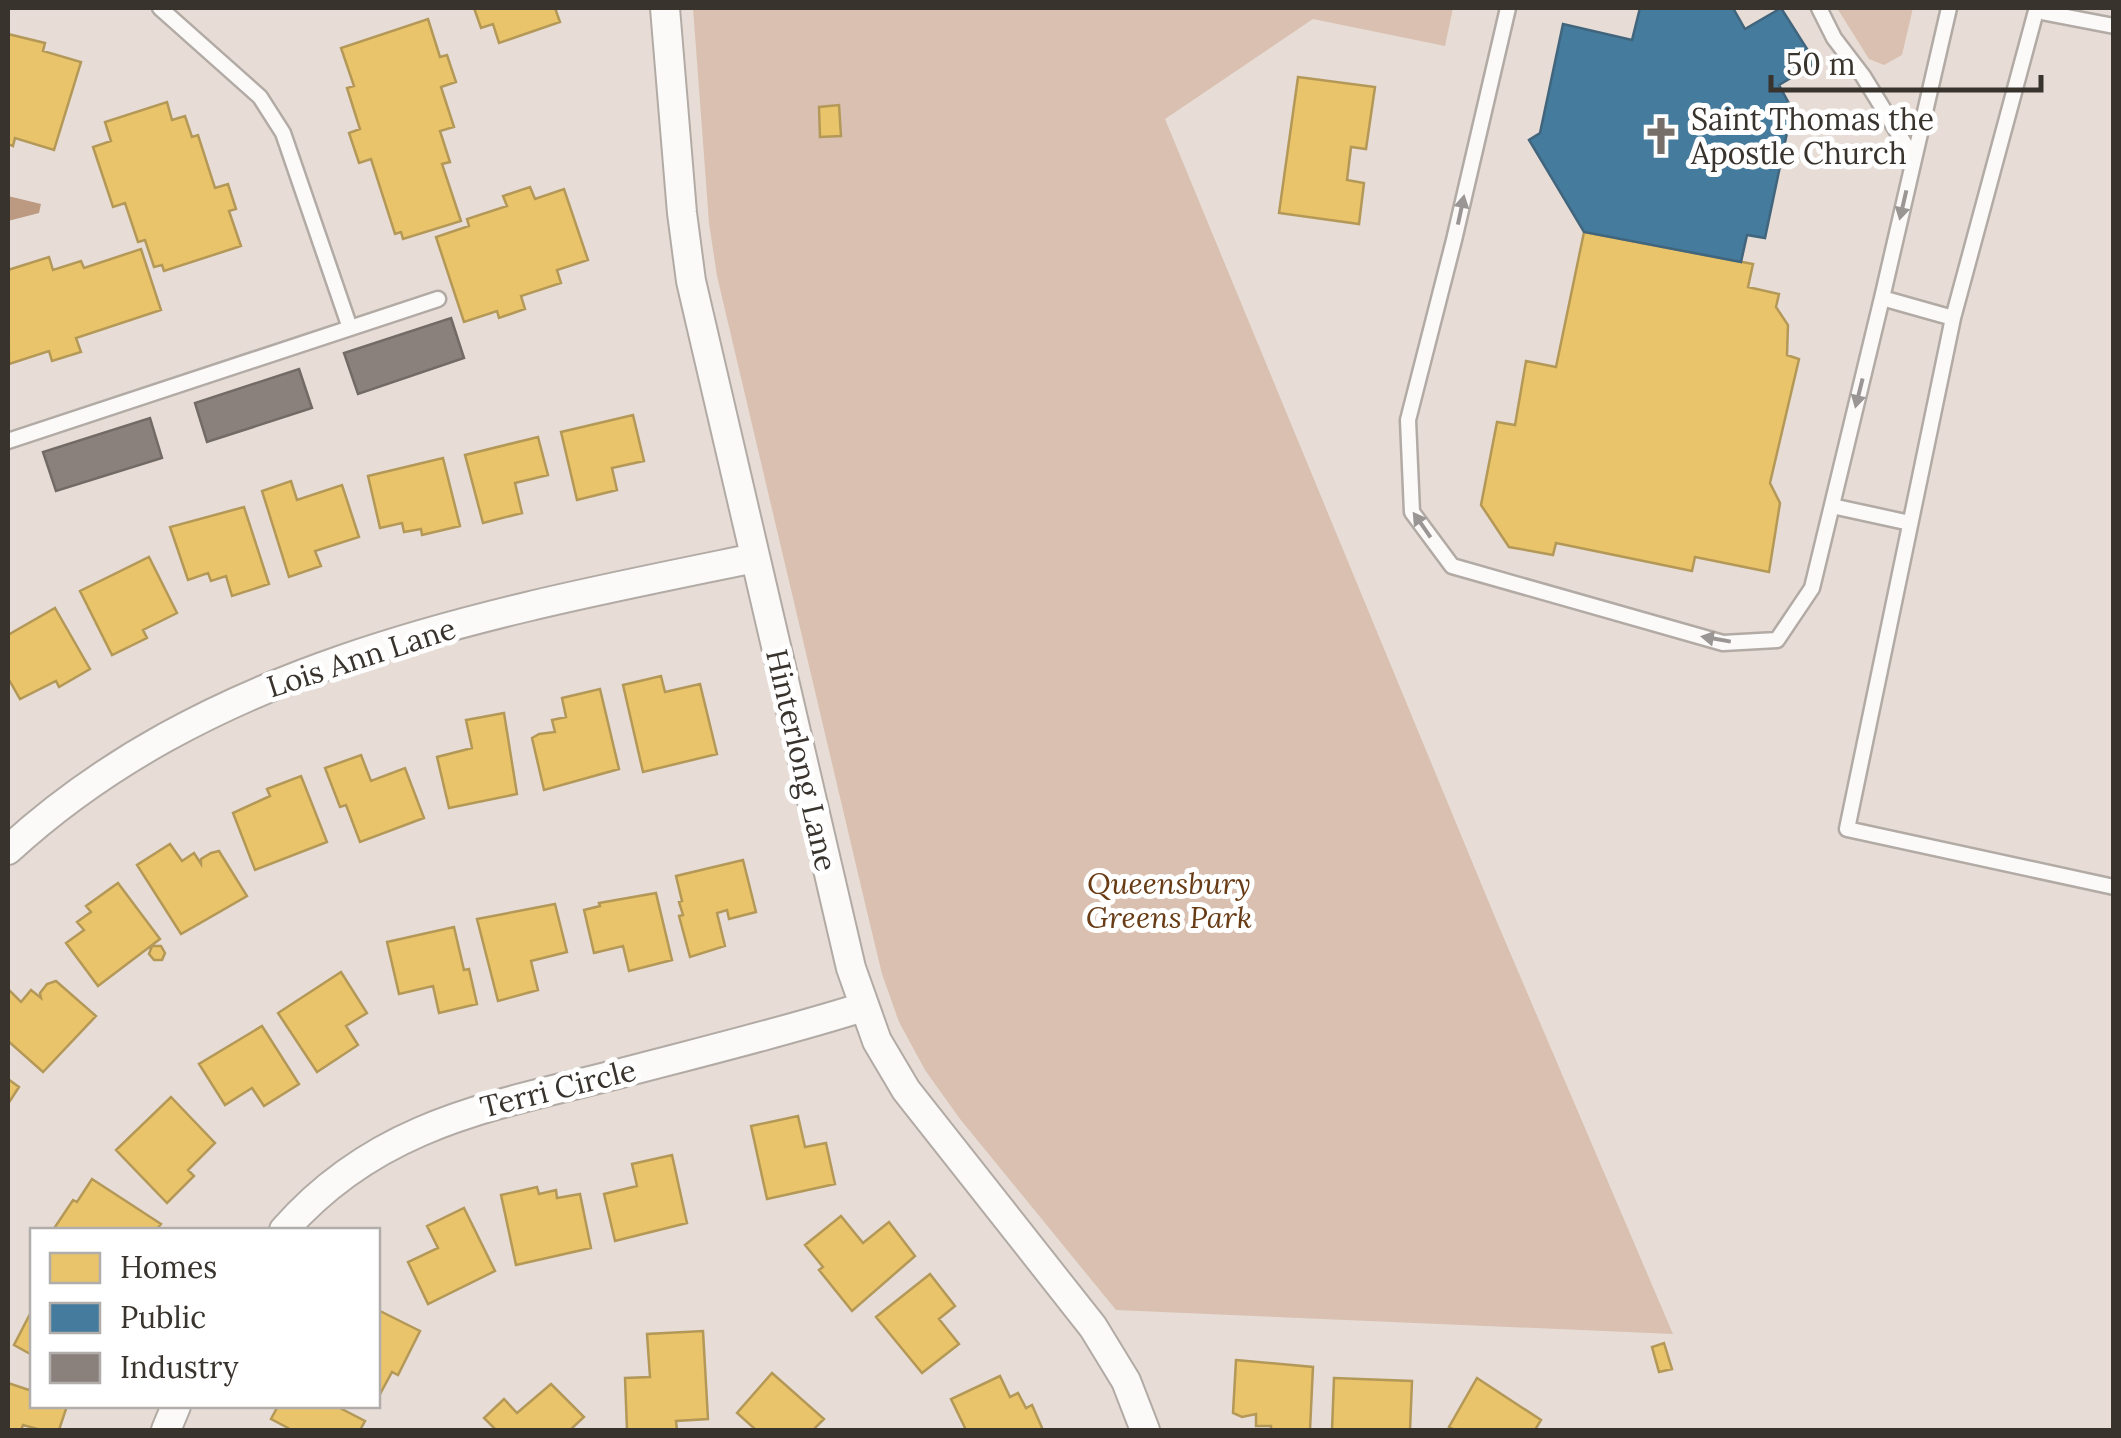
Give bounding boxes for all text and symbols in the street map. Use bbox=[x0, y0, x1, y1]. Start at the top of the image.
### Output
scale bar bbox=[1771, 30, 2041, 92]
text: 50 m bbox=[1786, 45, 1856, 83]
place label: Saint Thomas the Apostle Church bbox=[1690, 100, 1934, 172]
church icon: Saint Thomas the Apostle Church bbox=[1640, 115, 1682, 157]
one-way arrow bbox=[1895, 190, 1911, 221]
one-way arrow bbox=[1454, 194, 1469, 225]
one-way arrow bbox=[1851, 378, 1866, 409]
one-way arrow bbox=[1413, 511, 1432, 538]
street label: Lois Ann Lane bbox=[262, 609, 460, 705]
one-way arrow bbox=[1700, 631, 1731, 646]
street label: Hinterlong Lane bbox=[757, 645, 846, 875]
park label: Queensbury Greens Park bbox=[1086, 864, 1252, 936]
street label: Terri Circle bbox=[476, 1050, 640, 1126]
legend bbox=[30, 1228, 380, 1408]
text: Homes bbox=[120, 1248, 217, 1286]
text: Public bbox=[120, 1298, 206, 1336]
text: Industry bbox=[120, 1348, 239, 1387]

